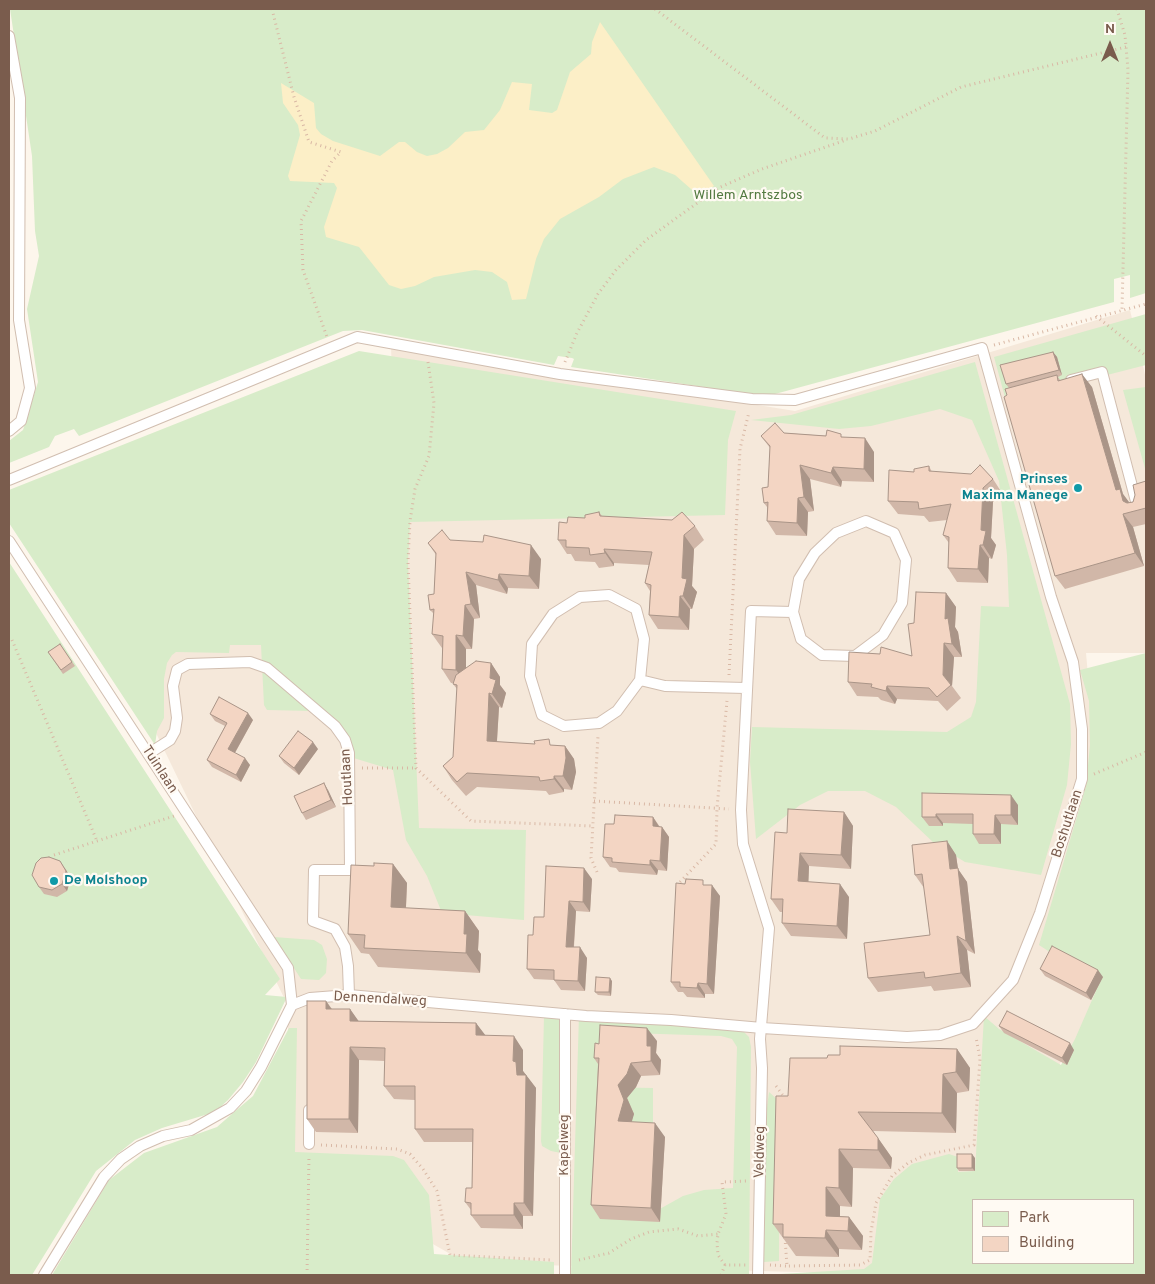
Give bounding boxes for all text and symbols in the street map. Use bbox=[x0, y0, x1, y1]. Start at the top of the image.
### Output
north arrow bbox=[1085, 20, 1135, 70]
text: N bbox=[1105, 21, 1115, 38]
park label: Willem Arntszbos bbox=[693, 188, 803, 204]
place label: Prinses Maxima Manege bbox=[962, 472, 1068, 504]
marker: Prinses Maxima Manege bbox=[1072, 482, 1084, 494]
street label: Tuinlaan bbox=[137, 743, 181, 797]
street label: Houtlaan bbox=[338, 748, 358, 806]
street label: Boshutlaan bbox=[1049, 788, 1087, 860]
place label: De Molshoop bbox=[64, 873, 148, 889]
marker: De Molshoop bbox=[48, 875, 60, 887]
street label: Dennendalweg bbox=[333, 989, 427, 1011]
street label: Kapelweg bbox=[557, 1114, 573, 1176]
street label: Veldweg bbox=[752, 1126, 770, 1178]
legend bbox=[972, 1199, 1135, 1264]
text: Park bbox=[1019, 1209, 1050, 1228]
text: Building bbox=[1019, 1234, 1074, 1253]

